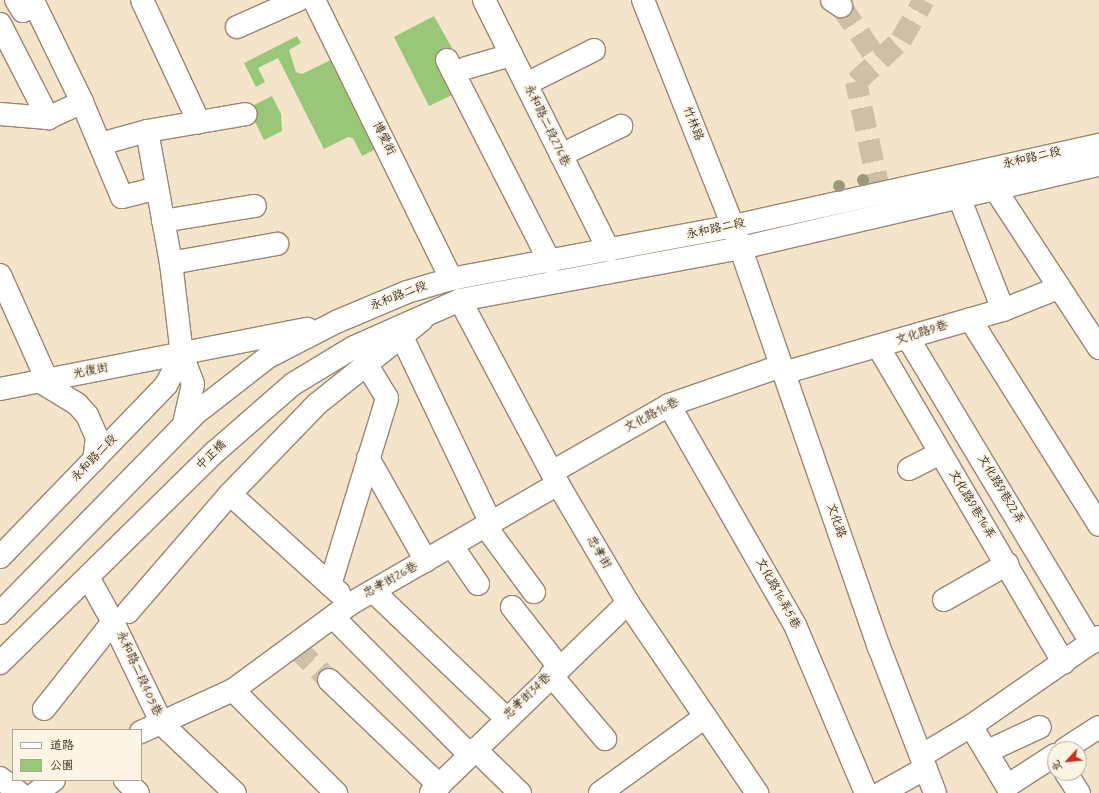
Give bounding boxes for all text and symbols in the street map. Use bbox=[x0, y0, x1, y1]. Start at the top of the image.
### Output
street label: 永和路二段276巷 bbox=[520, 83, 572, 169]
street label: 竹林路 bbox=[679, 105, 705, 143]
street label: 博愛街 bbox=[368, 120, 398, 158]
street label: 永和路二段 bbox=[1001, 145, 1063, 173]
street label: 永和路二段 bbox=[685, 217, 747, 243]
street label: 永和路二段 bbox=[368, 280, 430, 314]
street label: 文化路9巷 bbox=[894, 319, 950, 349]
street label: 光復街 bbox=[72, 361, 110, 383]
street label: 文化路16巷 bbox=[622, 396, 682, 436]
street label: 永和路二段 bbox=[69, 432, 121, 486]
street label: 中正橋 bbox=[194, 438, 230, 474]
street label: 文化路9巷22弄 bbox=[974, 453, 1026, 527]
street label: 文化路9巷16弄 bbox=[945, 468, 997, 542]
street label: 文化路 bbox=[822, 502, 848, 540]
street label: 忠孝街 bbox=[583, 534, 613, 572]
street label: 文化路16弄5巷 bbox=[752, 556, 802, 632]
street label: 忠孝街26巷 bbox=[361, 560, 421, 602]
street label: 永和路二段405巷 bbox=[112, 629, 164, 719]
street label: 忠孝街34巷 bbox=[501, 671, 555, 723]
legend bbox=[12, 729, 142, 781]
text: 道路 bbox=[50, 738, 74, 754]
north arrow bbox=[1047, 741, 1087, 781]
text: 公園 bbox=[50, 758, 74, 774]
text: 北 bbox=[1048, 758, 1066, 774]

